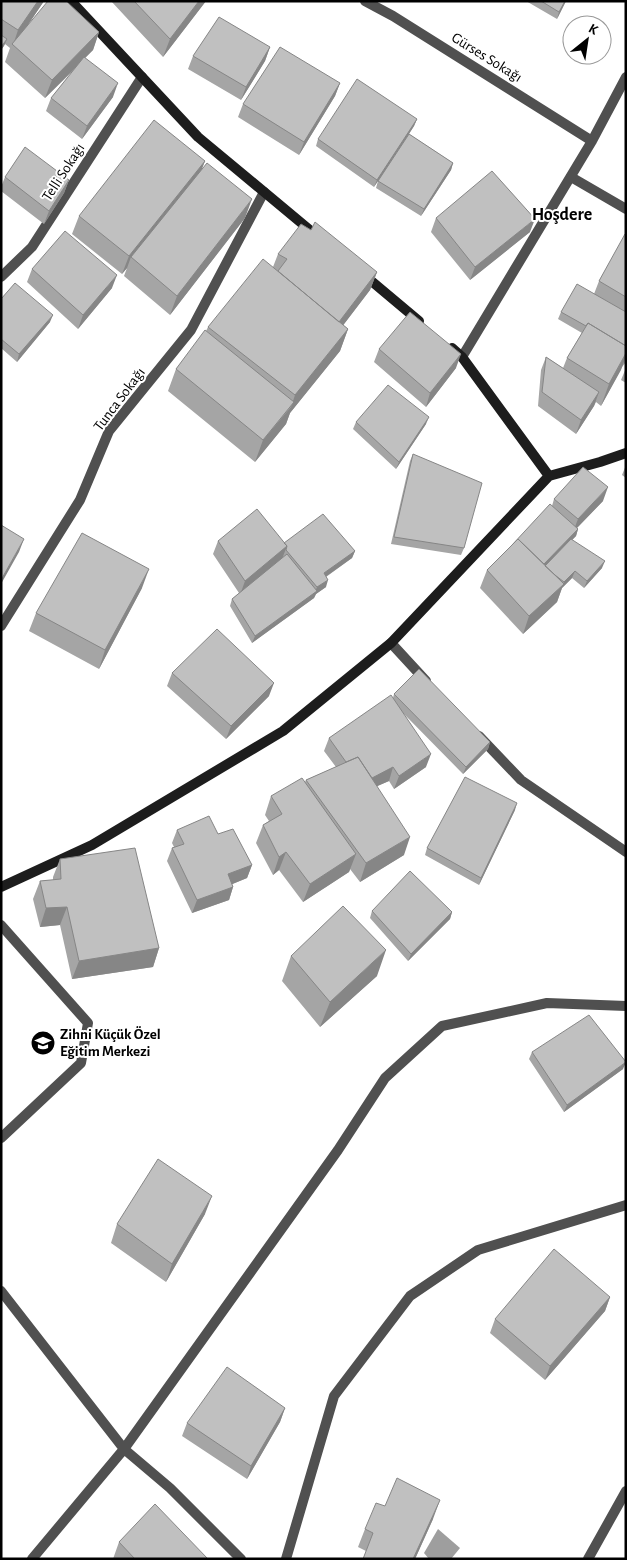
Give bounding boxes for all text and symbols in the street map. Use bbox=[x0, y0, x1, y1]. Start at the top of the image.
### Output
north arrow bbox=[562, 15, 612, 65]
text: K bbox=[586, 21, 601, 38]
street label: Gürses Sokağı bbox=[449, 30, 525, 85]
street label: Telli Sokağı bbox=[39, 141, 88, 204]
district label: Hoşdere bbox=[532, 206, 592, 224]
street label: Tunca Sokağı bbox=[91, 365, 148, 434]
place label: Zihni Küçük Özel Eğitim Merkezi bbox=[60, 1026, 161, 1059]
school or university icon: Zihni Küçük Özel Eğitim Merkezi bbox=[30, 1030, 56, 1056]

